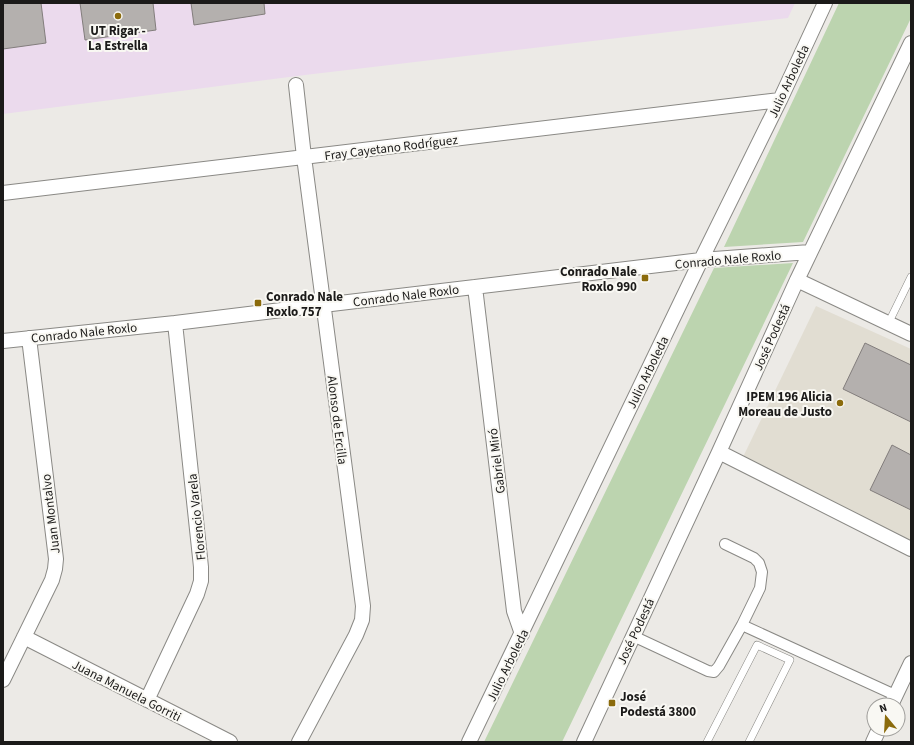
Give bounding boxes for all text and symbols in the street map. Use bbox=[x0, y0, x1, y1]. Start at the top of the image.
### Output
marker: UT Rigar - La Estrella bbox=[113, 11, 123, 21]
place label: UT Rigar - La Estrella bbox=[88, 22, 148, 55]
street label: Julio Arboleda bbox=[764, 42, 814, 121]
street label: Fray Cayetano Rodríguez bbox=[323, 131, 459, 165]
street label: Conrado Nale Roxlo bbox=[674, 246, 782, 274]
place label: Conrado Nale Roxlo 990 bbox=[560, 263, 637, 296]
marker: Conrado Nale Roxlo 990 bbox=[640, 273, 650, 283]
street label: Conrado Nale Roxlo bbox=[352, 281, 460, 311]
place label: Conrado Nale Roxlo 757 bbox=[266, 288, 343, 321]
marker: Conrado Nale Roxlo 757 bbox=[253, 298, 263, 308]
street label: José Podestá bbox=[749, 301, 795, 374]
street label: Conrado Nale Roxlo bbox=[30, 318, 138, 348]
street label: Julio Arboleda bbox=[623, 333, 673, 412]
street label: Alonso de Ercilla bbox=[323, 375, 351, 466]
place label: IPEM 196 Alicia Moreau de Justo bbox=[738, 388, 832, 421]
marker: IPEM 196 Alicia Moreau de Justo bbox=[835, 398, 845, 408]
street label: Gabriel Miró bbox=[484, 427, 510, 495]
street label: Juan Montalvo bbox=[37, 473, 65, 555]
street label: Florencio Varela bbox=[183, 473, 211, 561]
street label: José Podestá bbox=[613, 595, 659, 668]
street label: Julio Arboleda bbox=[483, 626, 533, 705]
street label: Juana Manuela Gorriti bbox=[69, 656, 184, 726]
place label: José Podestá 3800 bbox=[620, 688, 696, 721]
north arrow bbox=[866, 697, 906, 737]
marker: José Podestá 3800 bbox=[607, 698, 617, 708]
text: N bbox=[877, 700, 889, 716]

